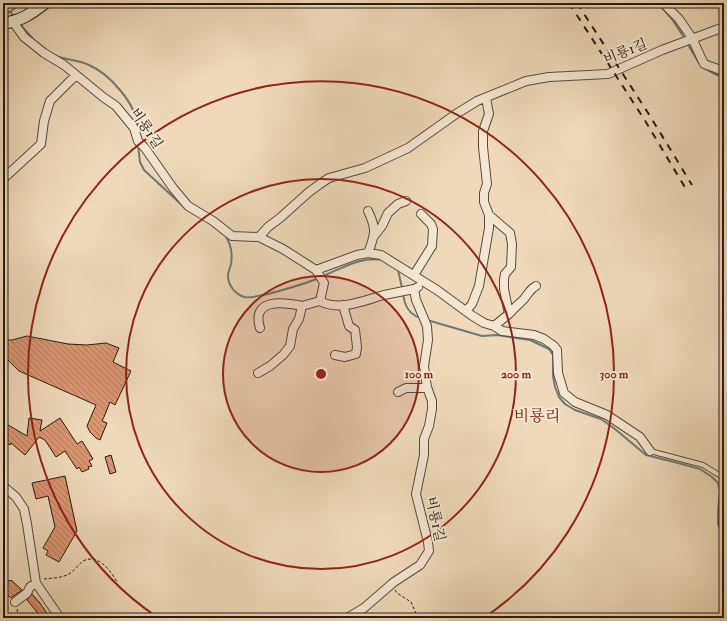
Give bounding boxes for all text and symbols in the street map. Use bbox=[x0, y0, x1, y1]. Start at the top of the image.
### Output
street label: 비룡1길 bbox=[601, 35, 650, 68]
street label: 비룡1길 bbox=[127, 105, 166, 152]
centre of rings bbox=[314, 367, 328, 381]
text: 100 m bbox=[405, 367, 434, 382]
text: 200 m bbox=[501, 367, 532, 382]
text: 300 m bbox=[600, 367, 629, 382]
district label: 비룡리 bbox=[514, 406, 560, 426]
street label: 비룡1길 bbox=[422, 495, 449, 543]

